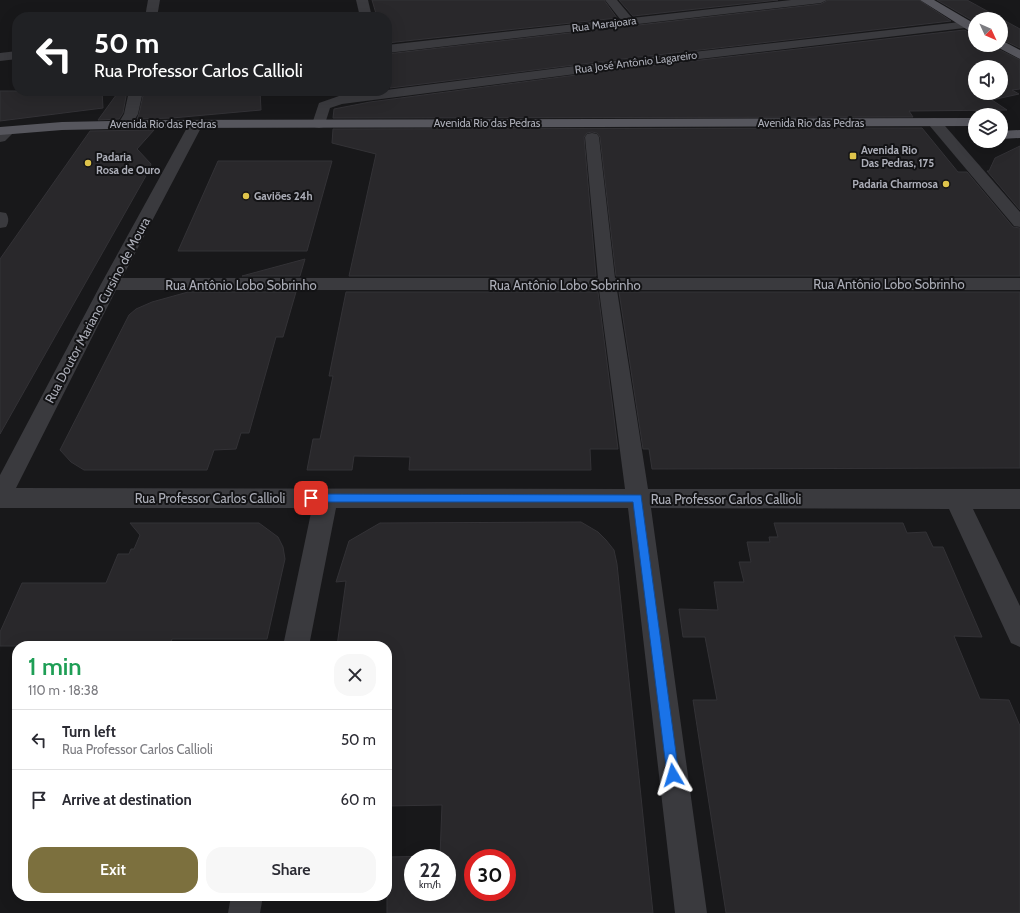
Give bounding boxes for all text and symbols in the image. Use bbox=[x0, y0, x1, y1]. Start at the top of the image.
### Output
north arrow bbox=[968, 12, 1008, 52]
map controls bbox=[968, 12, 1008, 148]
street label: Rua Marajoara bbox=[571, 13, 638, 35]
text: 50 m bbox=[94, 26, 159, 60]
icon: left bbox=[28, 28, 80, 80]
street label: Rua José Antônio Lagareiro bbox=[574, 48, 698, 76]
text: Rua Professor Carlos Callioli bbox=[94, 60, 303, 82]
button: sound bbox=[968, 60, 1008, 100]
button: layers bbox=[968, 108, 1008, 148]
street label: Avenida Rio das Pedras bbox=[434, 116, 541, 130]
street label: Avenida Rio das Pedras bbox=[758, 116, 865, 130]
street label: Avenida Rio das Pedras bbox=[110, 117, 217, 131]
place label: Avenida Rio Das Pedras, 175 bbox=[861, 143, 934, 170]
place label: Padaria Rosa de Ouro bbox=[96, 150, 160, 177]
marker: Avenida Rio Das Pedras, 175 bbox=[848, 151, 858, 161]
marker: Padaria Rosa de Ouro bbox=[83, 158, 93, 168]
place label: Padaria Charmosa bbox=[852, 177, 939, 191]
marker: Padaria Charmosa bbox=[941, 179, 951, 189]
place label: Gaviões 24h bbox=[254, 189, 312, 203]
marker: Gaviões 24h bbox=[241, 191, 251, 201]
street label: Rua Doutor Mariano Cursino de Moura bbox=[41, 214, 153, 406]
street label: Rua Antônio Lobo Sobrinho bbox=[813, 276, 965, 292]
street label: Rua Antônio Lobo Sobrinho bbox=[165, 277, 317, 293]
street label: Rua Antônio Lobo Sobrinho bbox=[489, 277, 641, 293]
pin bbox=[294, 481, 328, 515]
icon: arrive bbox=[300, 487, 322, 509]
street label: Rua Professor Carlos Callioli bbox=[135, 490, 285, 506]
street label: Rua Professor Carlos Callioli bbox=[651, 491, 801, 507]
text: 1 min bbox=[28, 652, 82, 681]
button: close bbox=[334, 654, 376, 696]
text: 110 m · 18:38 bbox=[28, 682, 99, 698]
text: Turn left bbox=[62, 723, 116, 741]
icon: left bbox=[28, 729, 50, 751]
text: 50 m bbox=[341, 731, 376, 749]
text: Rua Professor Carlos Callioli bbox=[62, 741, 213, 757]
position arrow bbox=[652, 754, 694, 796]
icon: arrive bbox=[28, 789, 50, 811]
text: Arrive at destination bbox=[62, 791, 192, 809]
text: 60 m bbox=[340, 791, 376, 809]
button: Exit bbox=[28, 847, 198, 893]
button: Share bbox=[206, 847, 376, 893]
speed limit sign: 30 bbox=[464, 849, 516, 901]
text: 22 bbox=[419, 858, 441, 882]
text: km/h bbox=[419, 878, 441, 891]

